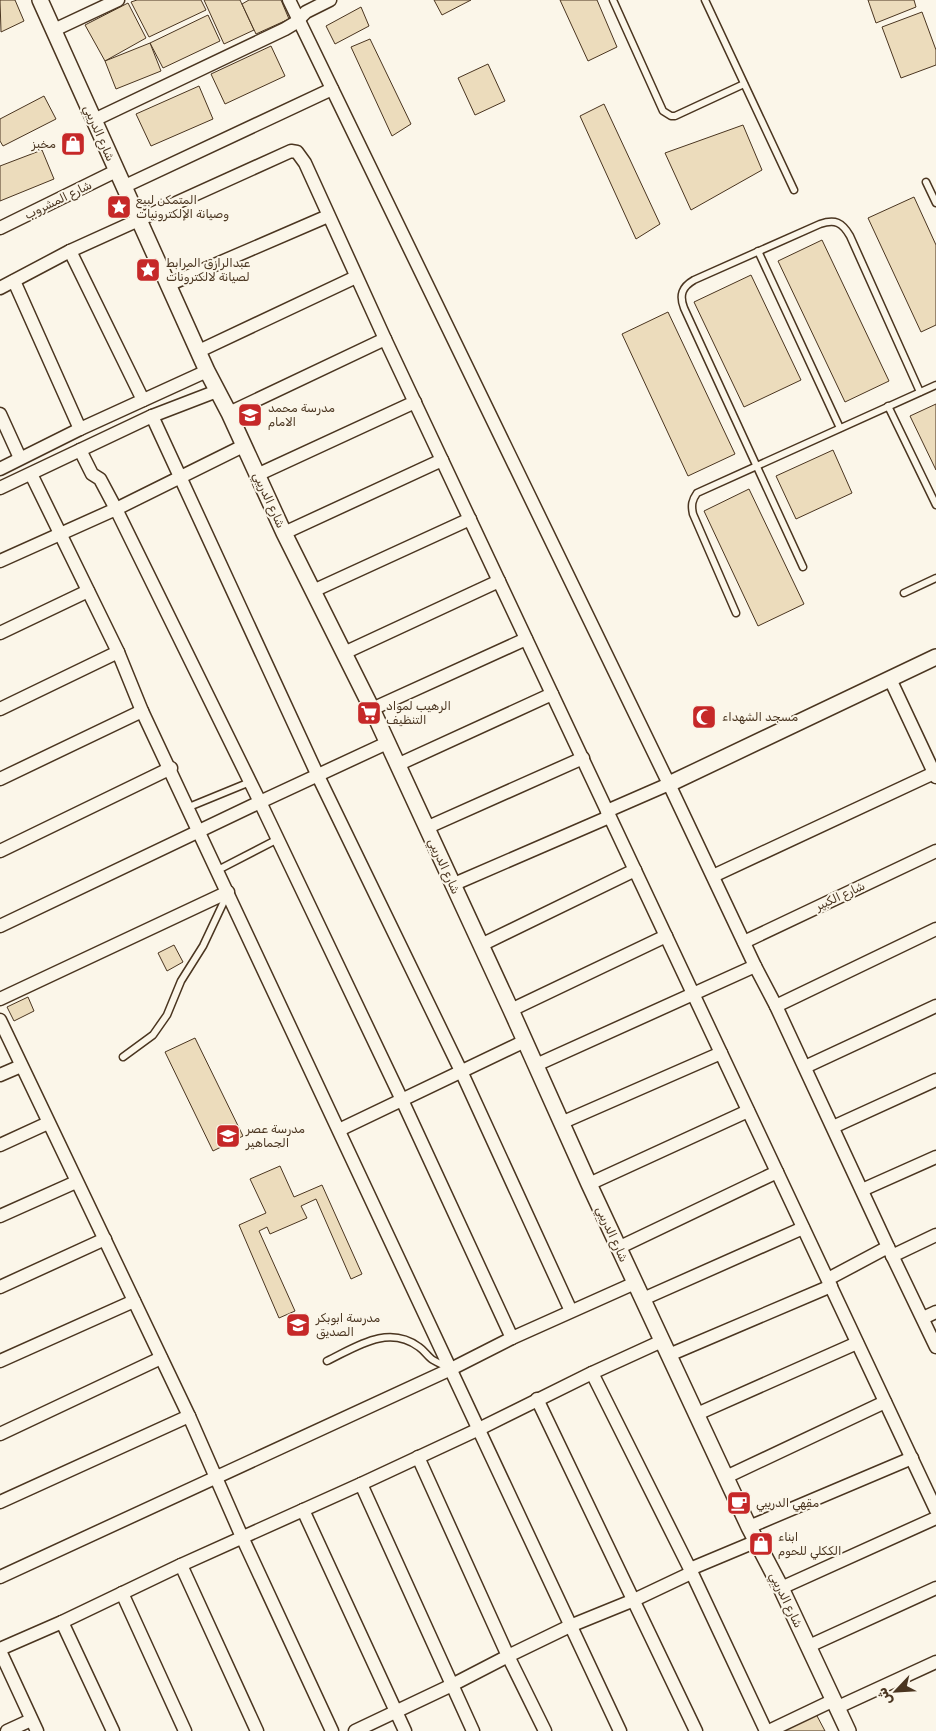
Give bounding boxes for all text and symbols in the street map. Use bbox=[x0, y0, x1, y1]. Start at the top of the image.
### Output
street label: شارع الدريبي bbox=[79, 103, 118, 164]
shop icon: مخبز bbox=[60, 131, 86, 157]
place label: مخبز bbox=[31, 137, 56, 152]
street label: شارع المشروب bbox=[22, 178, 95, 224]
place label: المتمكن لبيع وصيانة الإلكترونيات bbox=[136, 193, 229, 222]
place icon: المتمكن لبيع وصيانة الإلكترونيات bbox=[106, 194, 132, 220]
place label: عبدالرازق المرابط لصيانة لالكترونات bbox=[166, 256, 251, 285]
place icon: عبدالرازق المرابط لصيانة لالكترونات bbox=[135, 257, 161, 283]
place label: مدرسة محمد الامام bbox=[268, 401, 335, 431]
school or university icon: مدرسة محمد الامام bbox=[237, 402, 263, 428]
street label: شارع الدريبي bbox=[248, 470, 288, 531]
place label: الرهيب لمواد التنظيف bbox=[386, 699, 451, 727]
supermarket icon: الرهيب لمواد التنظيف bbox=[356, 700, 382, 726]
mosque icon: مسجد الشهداء bbox=[691, 704, 717, 730]
place label: مسجد الشهداء bbox=[722, 710, 798, 724]
street label: شارع الدريبي bbox=[423, 836, 463, 897]
street label: شارع الكبير bbox=[812, 878, 868, 916]
place label: مدرسة عصر الجماهير bbox=[245, 1122, 305, 1151]
school or university icon: مدرسة عصر الجماهير bbox=[215, 1123, 241, 1149]
street label: شارع الدريبي bbox=[591, 1204, 631, 1265]
place label: مدرسة ابوبكر الصديق bbox=[315, 1311, 381, 1340]
school or university icon: مدرسة ابوبكر الصديق bbox=[285, 1312, 311, 1338]
cafe icon: مقهي الدريبي bbox=[726, 1490, 752, 1516]
place label: مقهي الدريبي bbox=[756, 1496, 819, 1512]
place label: ابناء الككلي للحوم bbox=[778, 1530, 842, 1560]
shop icon: ابناء الككلي للحوم bbox=[748, 1531, 774, 1557]
street label: شارع الدريبي bbox=[765, 1570, 805, 1631]
north arrow bbox=[871, 1666, 921, 1716]
text: ش bbox=[873, 1684, 896, 1708]

